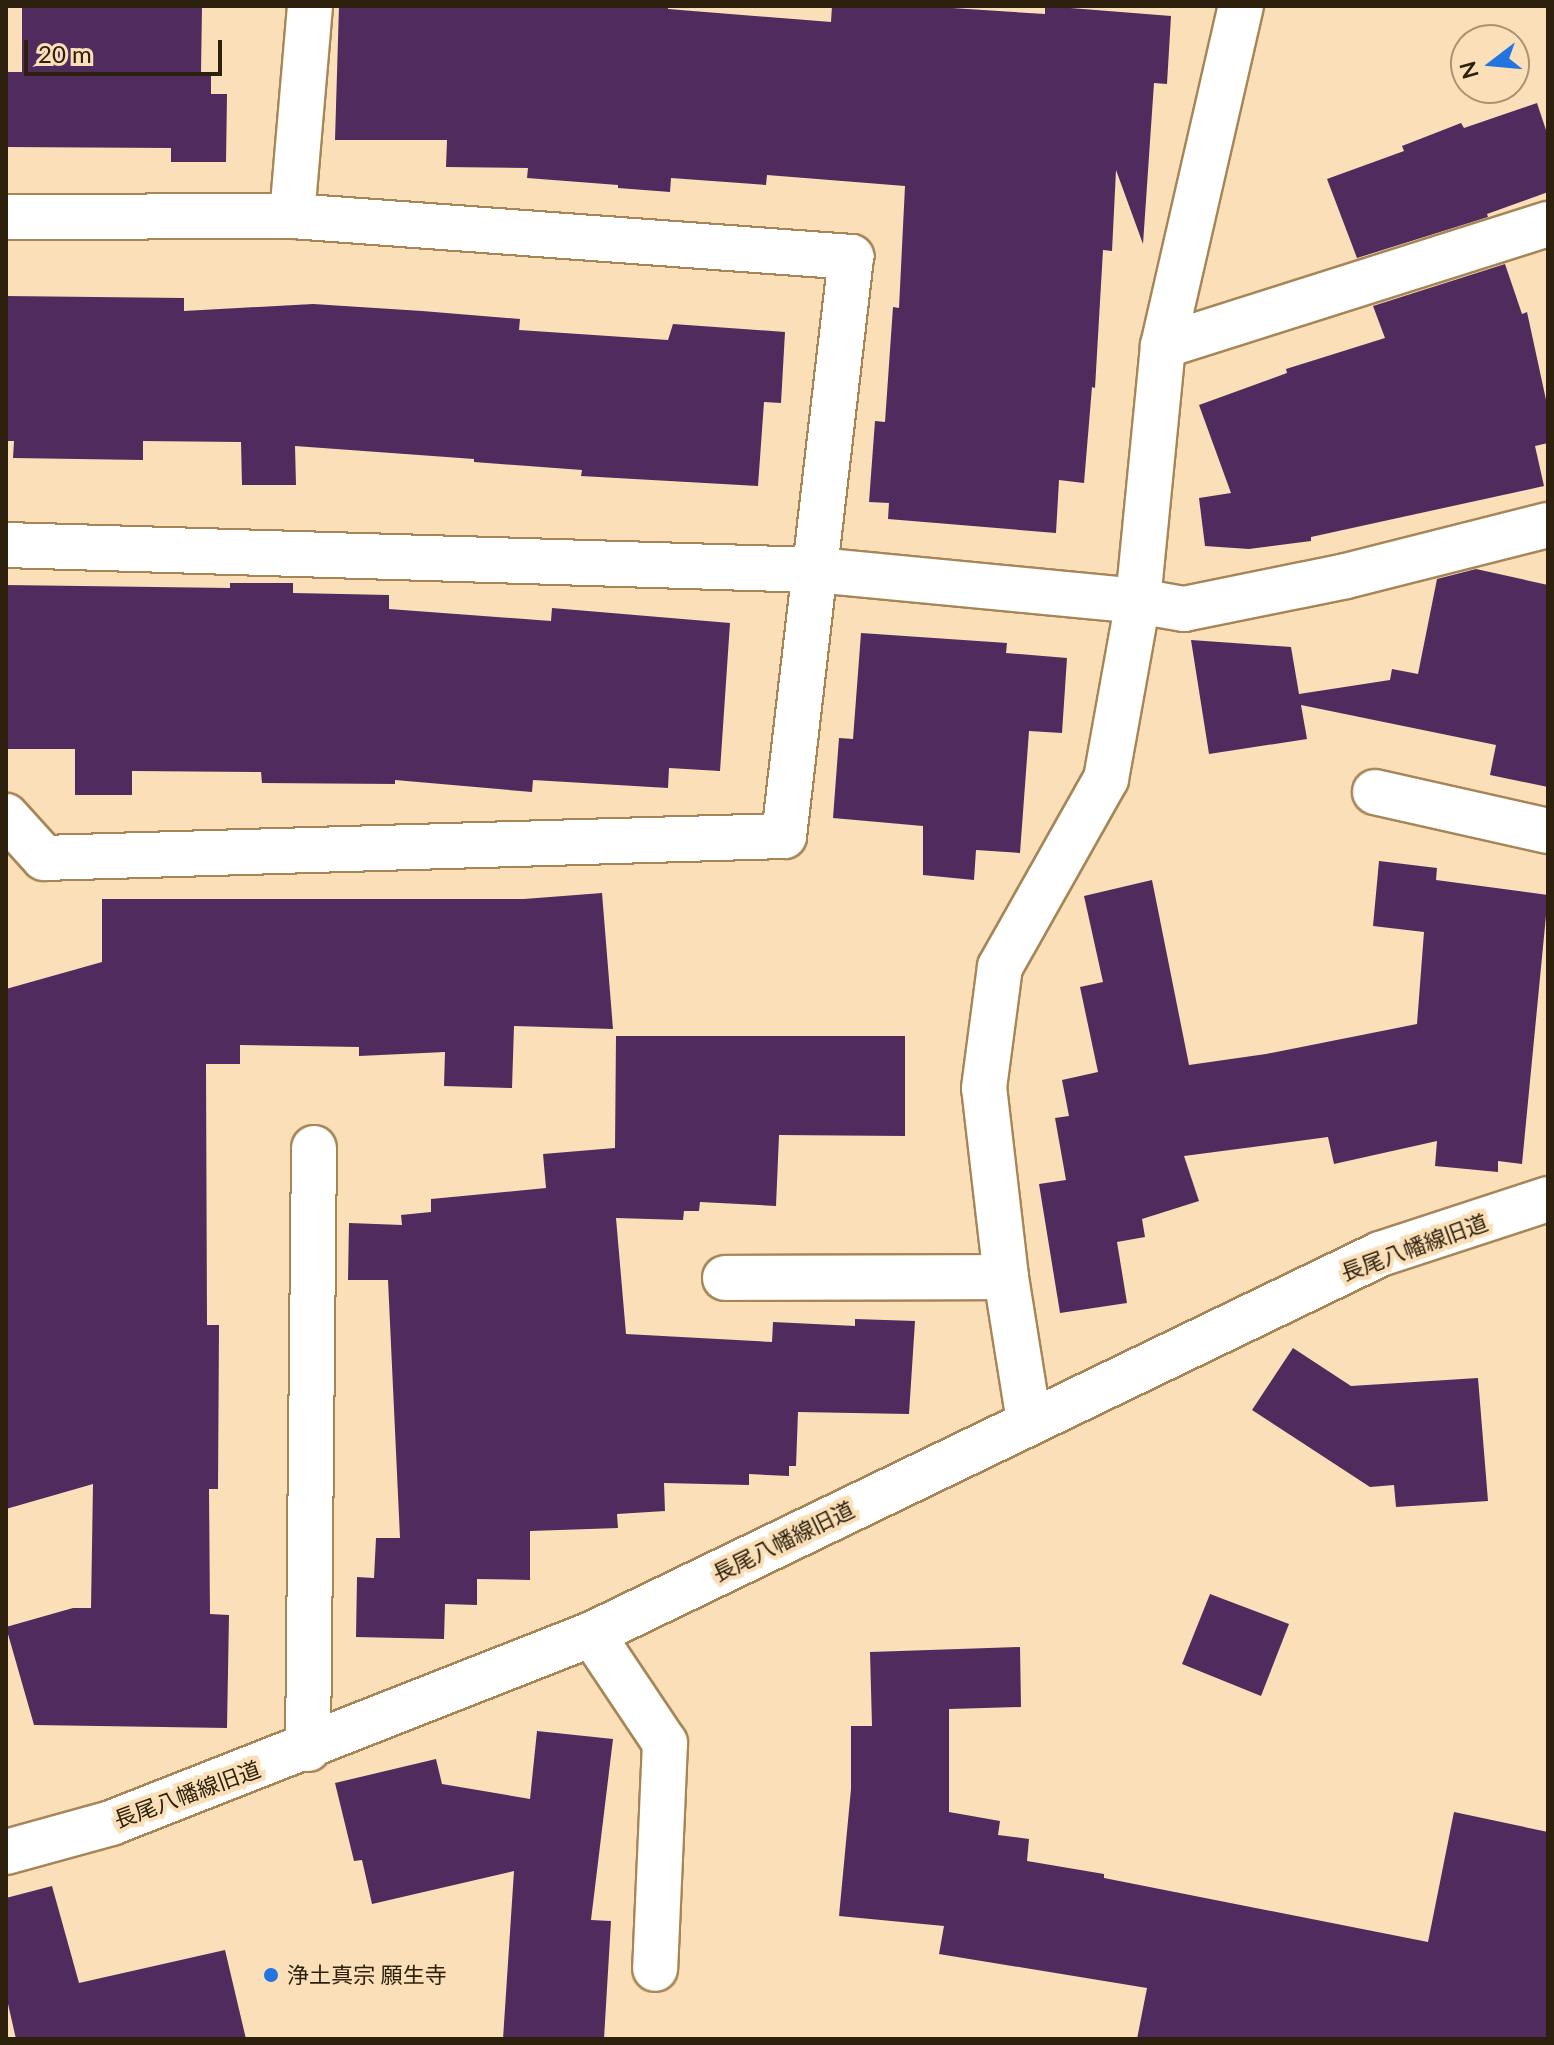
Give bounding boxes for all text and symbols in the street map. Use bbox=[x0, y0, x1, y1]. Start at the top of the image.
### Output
scale bar bbox=[28, 24, 226, 74]
north arrow bbox=[1450, 24, 1530, 104]
text: 20 m bbox=[38, 39, 92, 68]
text: N bbox=[1453, 58, 1484, 82]
street label: 長尾八幡線旧道 bbox=[1337, 1208, 1491, 1286]
street label: 長尾八幡線旧道 bbox=[708, 1495, 858, 1587]
street label: 長尾八幡線旧道 bbox=[110, 1755, 264, 1833]
place label: 浄土真宗 願生寺 bbox=[287, 1962, 447, 1988]
marker: 浄土真宗 願生寺 bbox=[262, 1966, 280, 1984]

